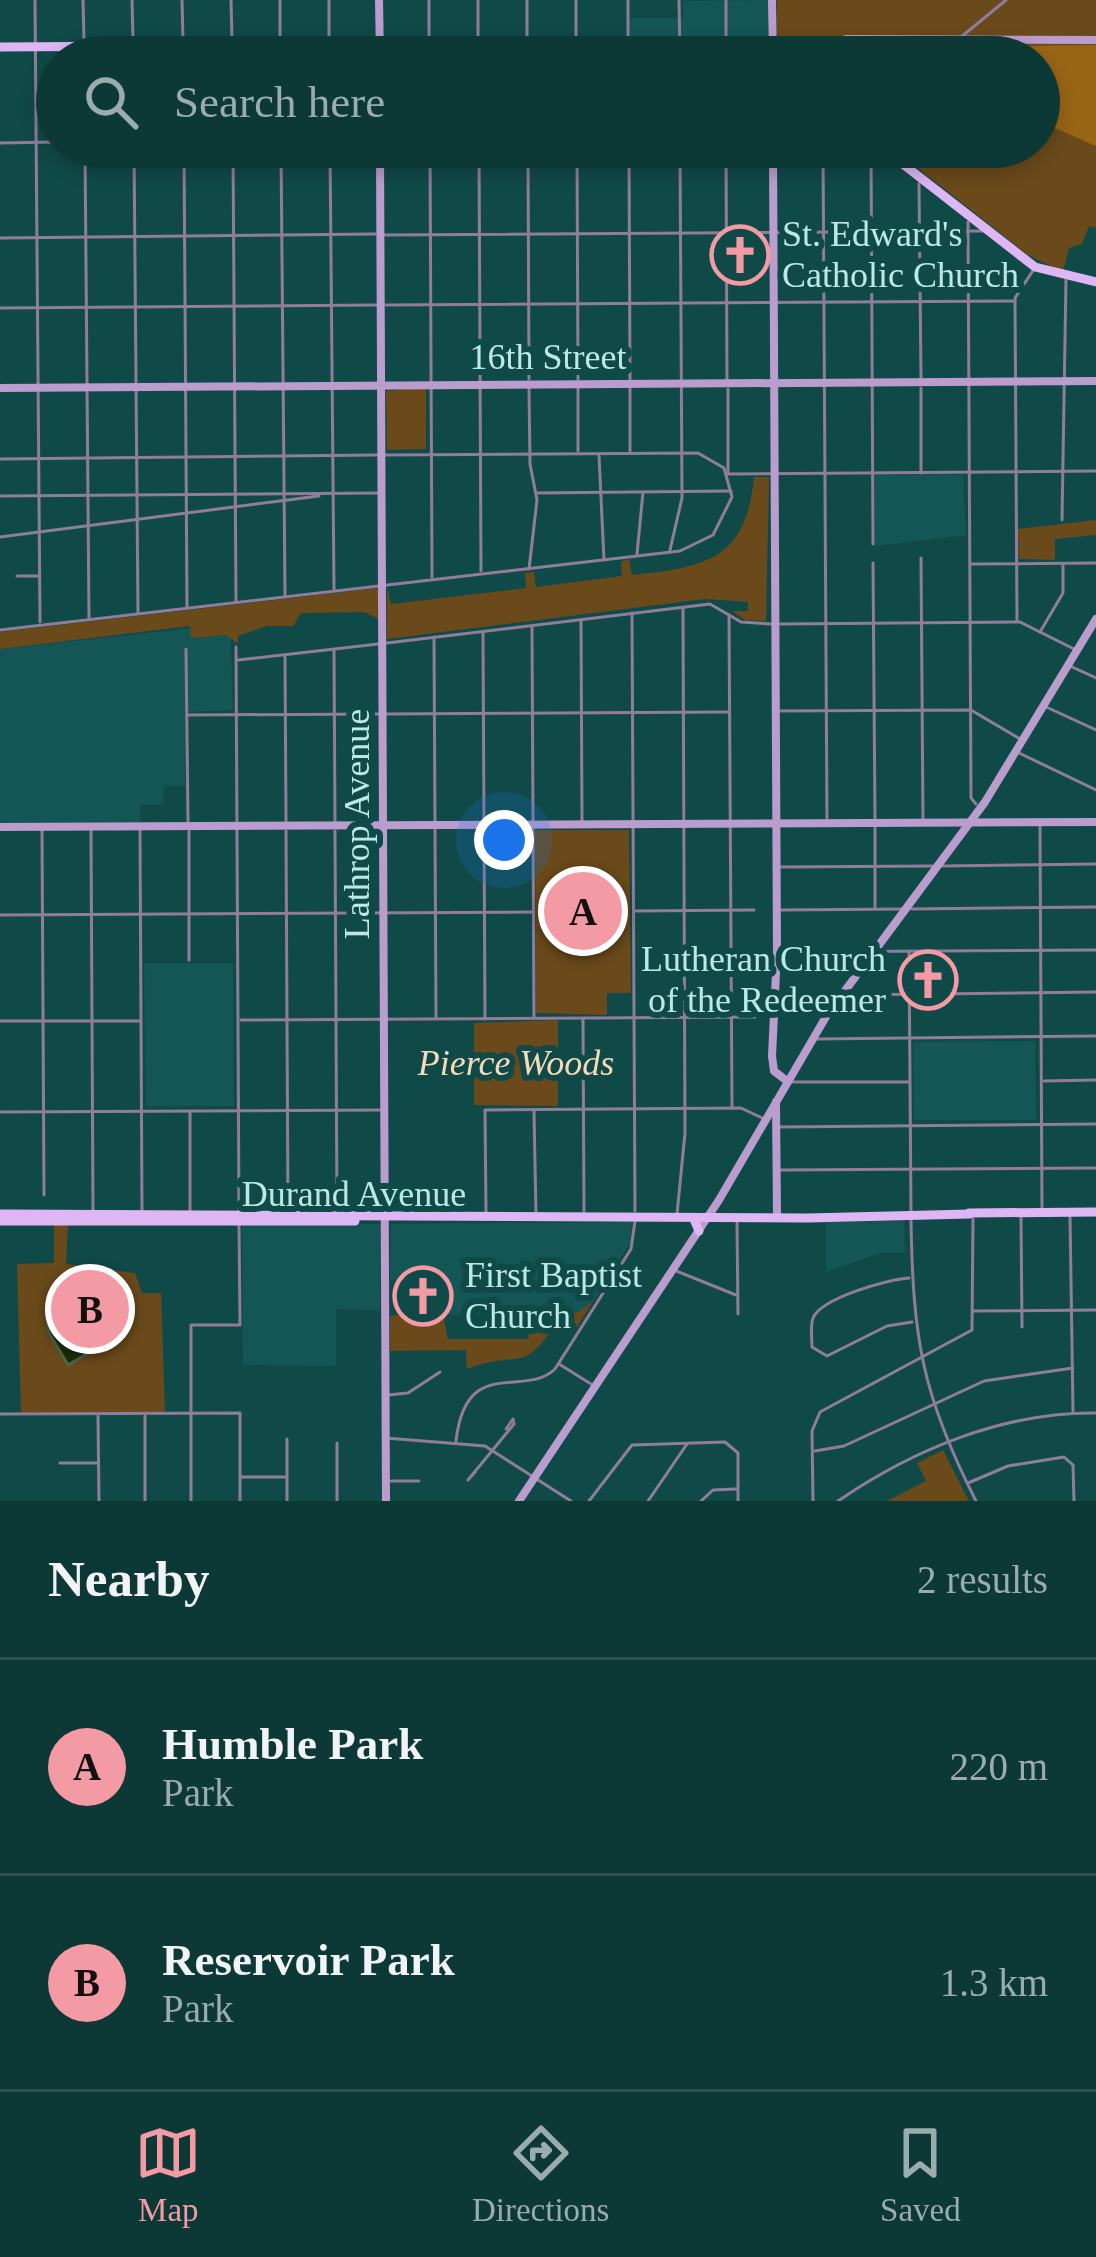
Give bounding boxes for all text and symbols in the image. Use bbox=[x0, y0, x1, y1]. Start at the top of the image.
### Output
search box bbox=[36, 36, 1060, 168]
icon: search bbox=[78, 69, 144, 135]
text: Search here bbox=[174, 77, 385, 127]
place label: St. Edward's Catholic Church bbox=[782, 214, 1019, 295]
church icon: St. Edward's Catholic Church bbox=[709, 224, 771, 286]
street label: 16th Street bbox=[470, 337, 626, 377]
street label: Lathrop Avenue bbox=[337, 709, 377, 939]
your location bbox=[474, 810, 534, 870]
pin: A bbox=[544, 866, 622, 956]
place label: Lutheran Church of the Redeemer bbox=[641, 939, 886, 1020]
church icon: Lutheran Church of the Redeemer bbox=[897, 949, 959, 1011]
park label: Pierce Woods bbox=[417, 1043, 614, 1083]
street label: Durand Avenue bbox=[242, 1174, 466, 1214]
place label: First Baptist Church bbox=[465, 1255, 642, 1336]
pin: B bbox=[51, 1264, 129, 1354]
church icon: First Baptist Church bbox=[392, 1265, 454, 1327]
text: Nearby bbox=[48, 1551, 209, 1607]
text: 2 results bbox=[917, 1558, 1048, 1601]
text: Humble Park bbox=[162, 1719, 423, 1769]
text: A bbox=[73, 1745, 101, 1788]
text: 220 m bbox=[949, 1745, 1048, 1788]
text: Park bbox=[162, 1771, 234, 1814]
text: Reservoir Park bbox=[162, 1935, 455, 1985]
text: B bbox=[74, 1961, 100, 2004]
text: 1.3 km bbox=[940, 1961, 1048, 2004]
text: Park bbox=[162, 1987, 234, 2030]
tab: Map bbox=[135, 2120, 201, 2229]
tab: Directions bbox=[472, 2120, 609, 2229]
tab: Saved bbox=[880, 2120, 961, 2229]

